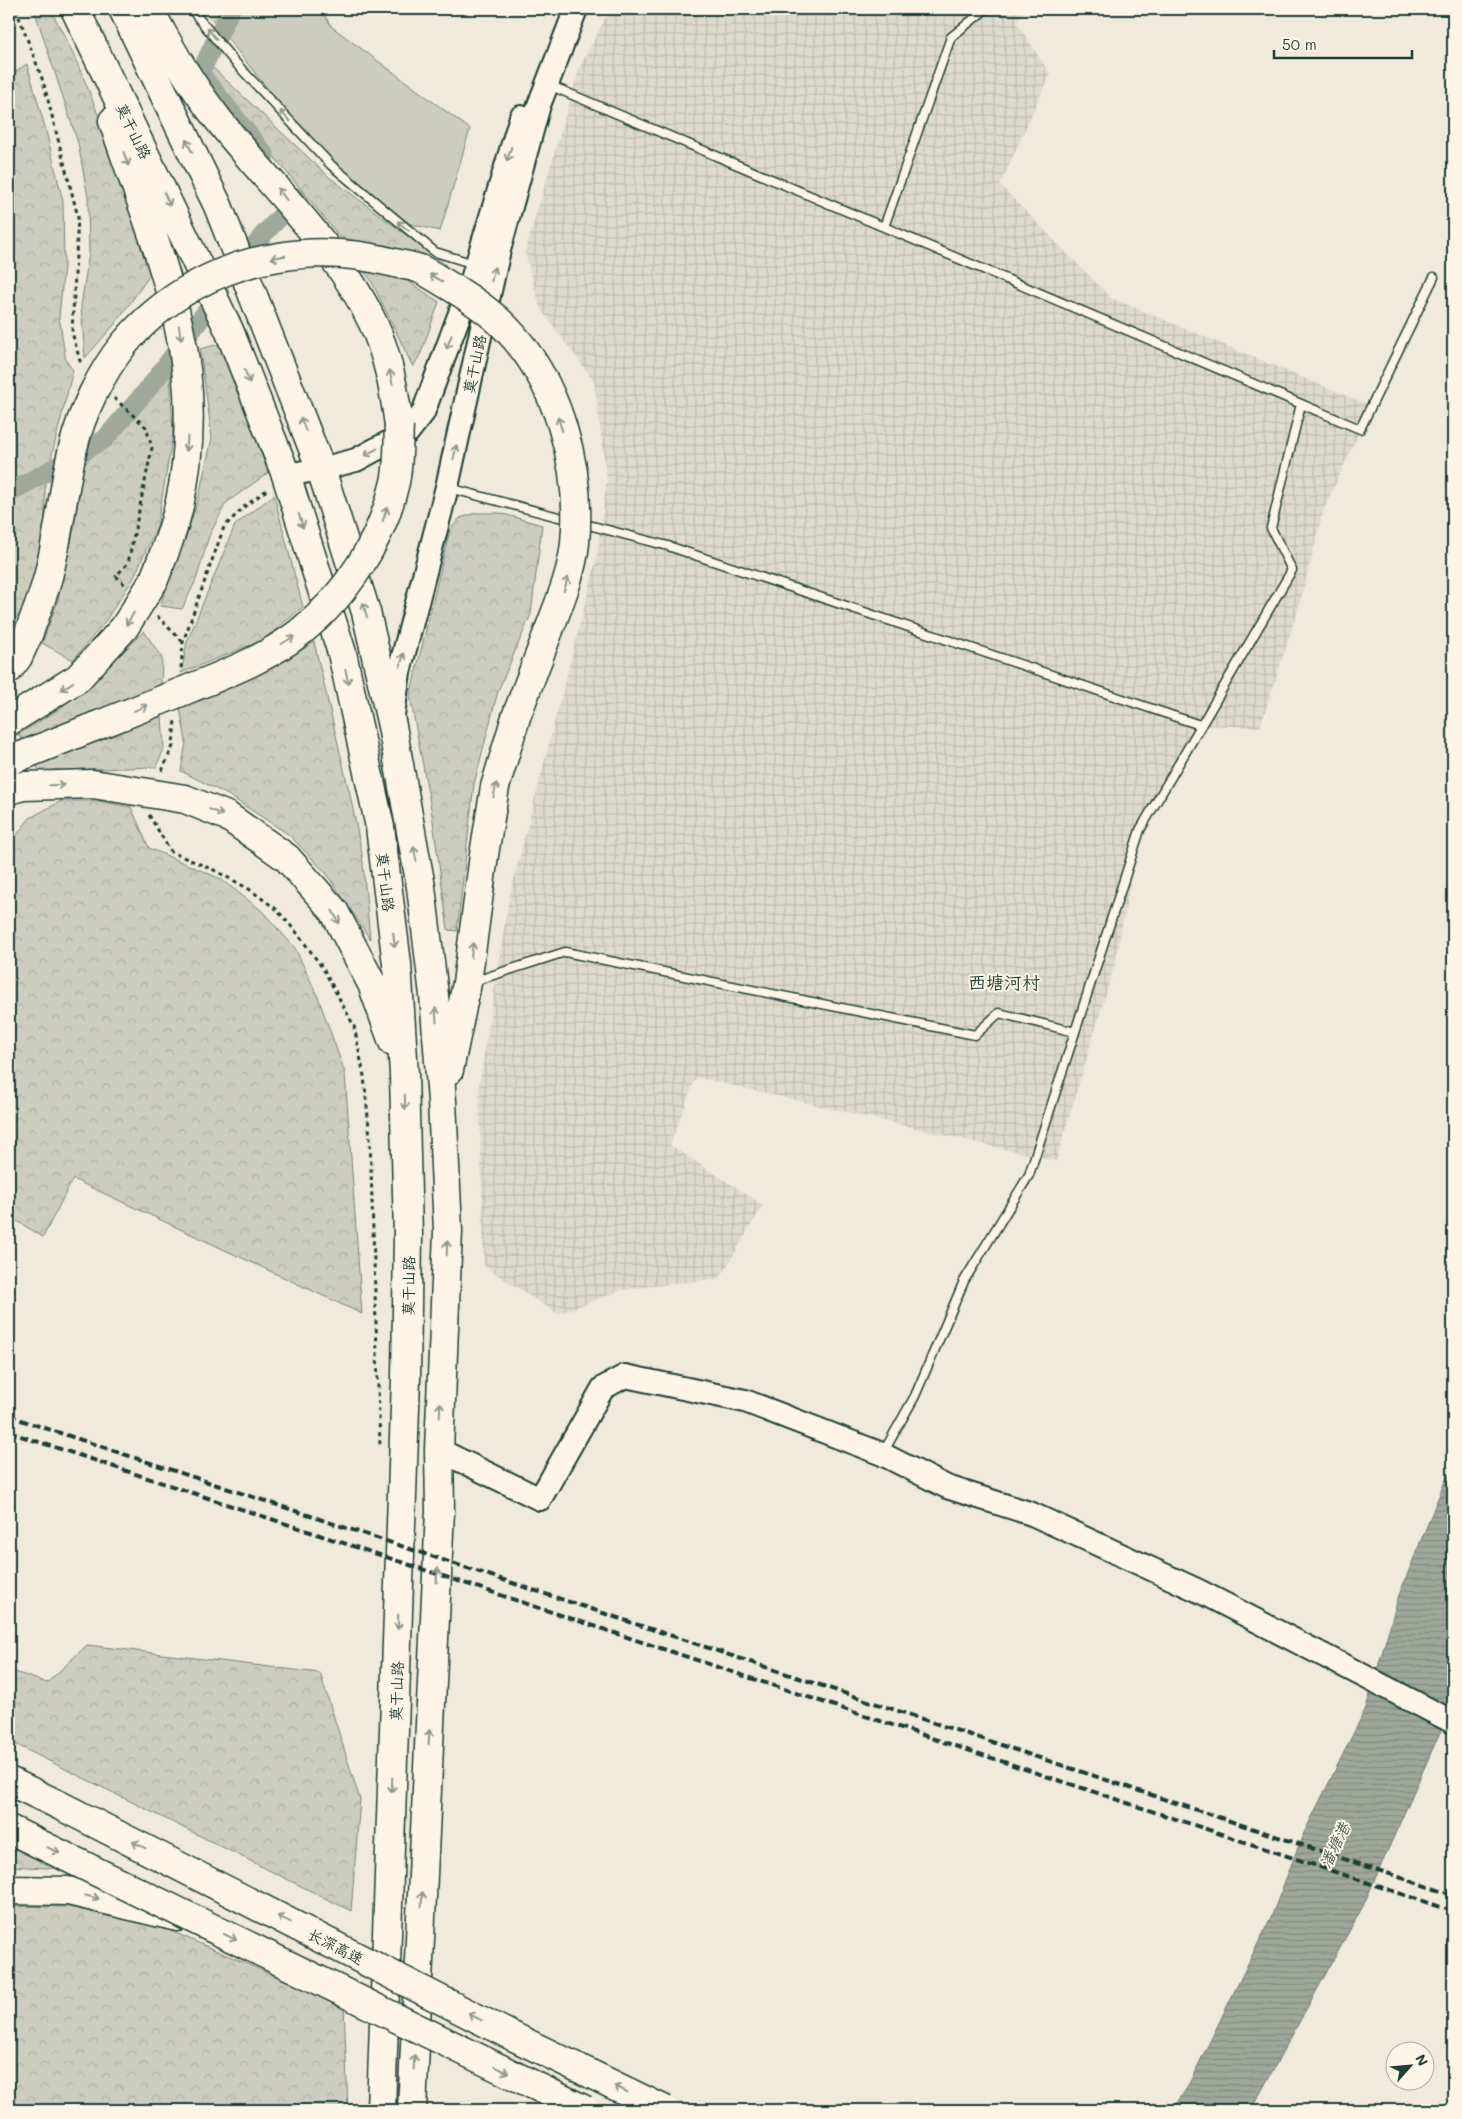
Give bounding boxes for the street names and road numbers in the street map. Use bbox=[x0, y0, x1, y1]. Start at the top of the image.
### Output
street label: 莫干山路 bbox=[112, 100, 156, 162]
street label: 莫干山路 bbox=[458, 333, 490, 395]
street label: 莫干山路 bbox=[372, 851, 400, 913]
street label: 莫干山路 bbox=[397, 1256, 419, 1316]
street label: 莫干山路 bbox=[385, 1661, 407, 1721]
street label: 长深高速 bbox=[305, 1923, 367, 1969]

